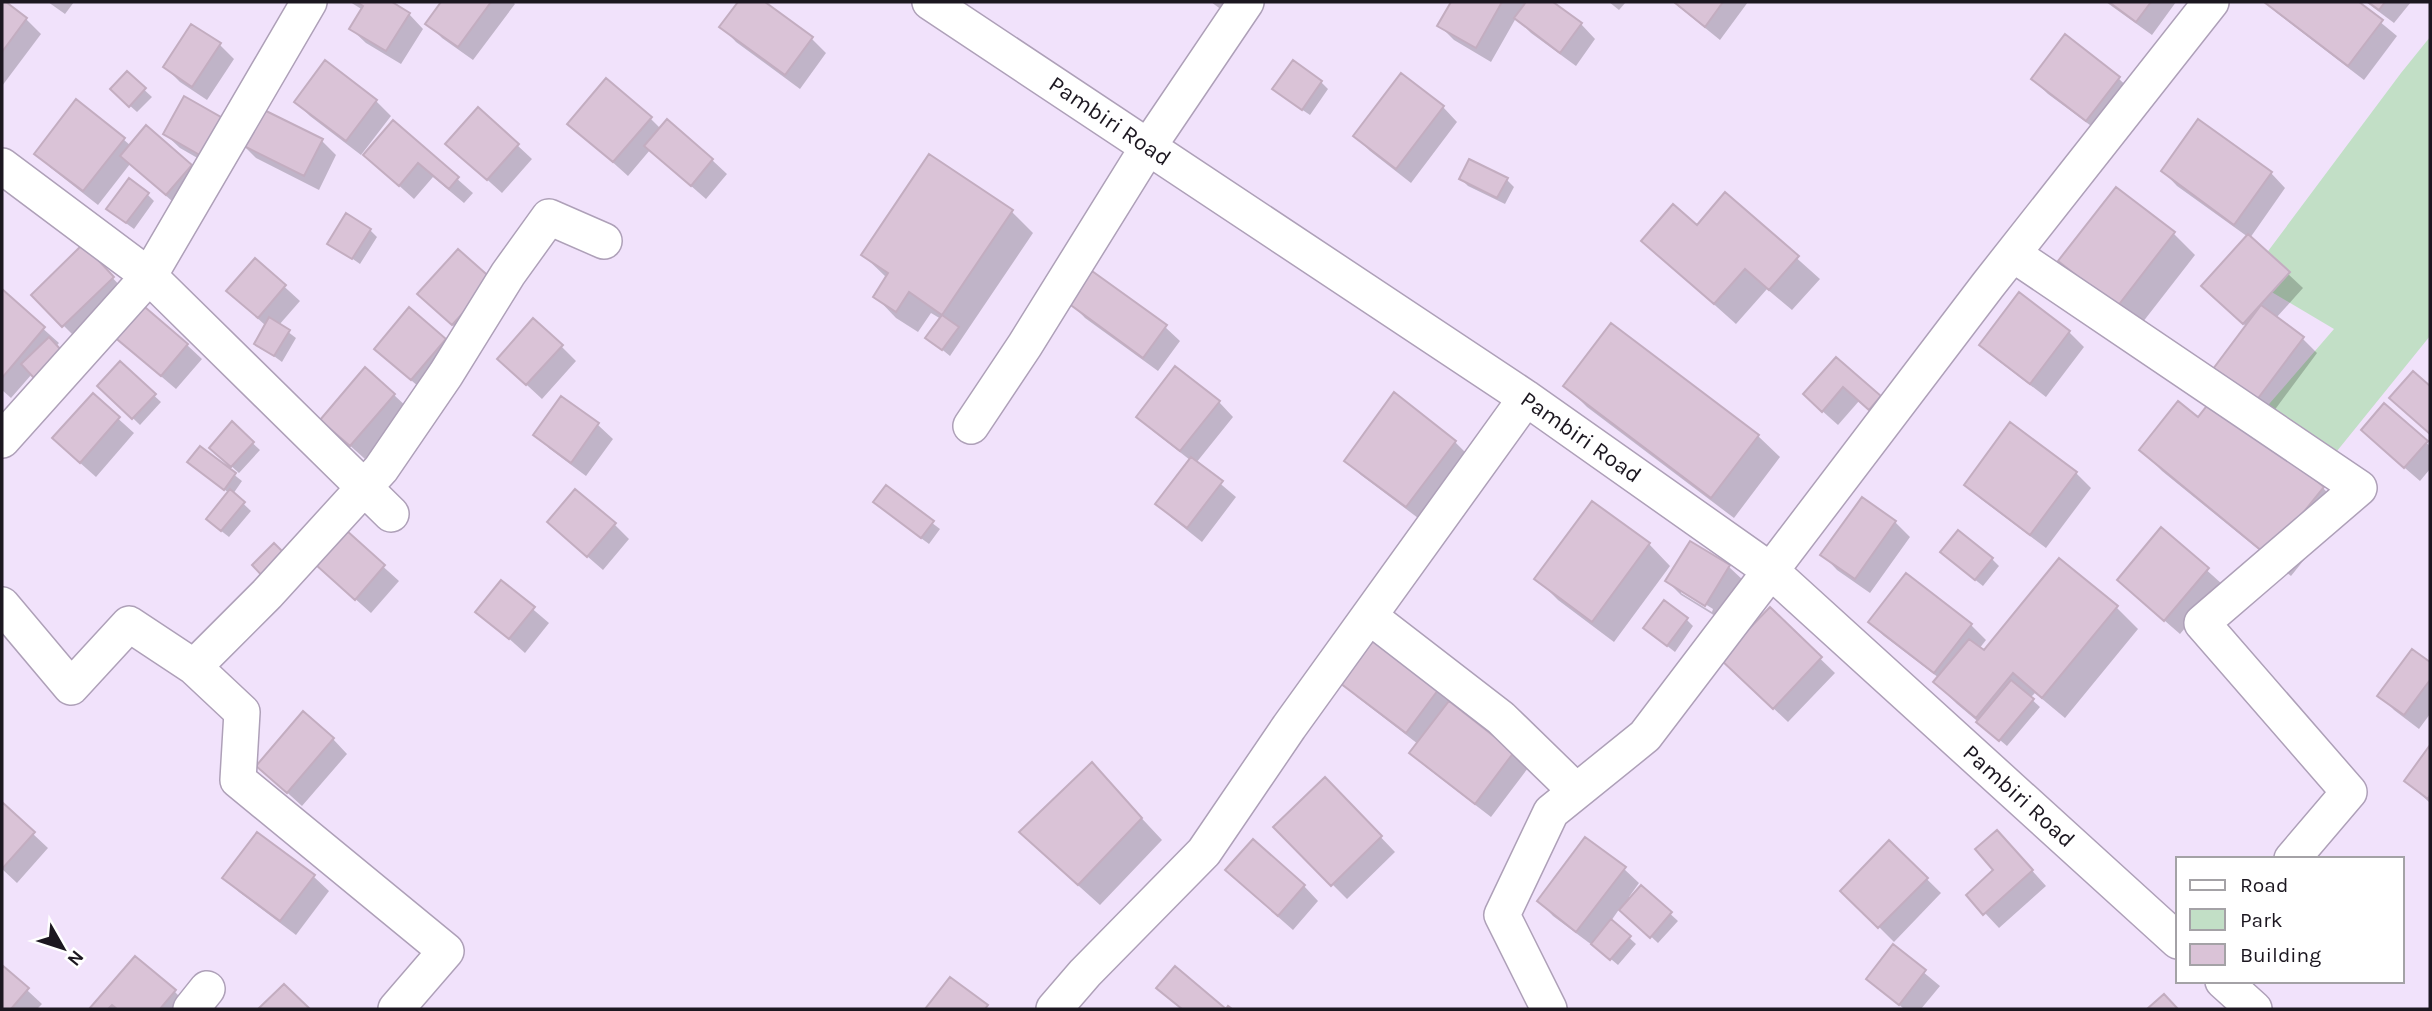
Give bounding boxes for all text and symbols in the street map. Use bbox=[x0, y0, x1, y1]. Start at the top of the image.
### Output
street label: Pambiri Road bbox=[1044, 70, 1176, 172]
street label: Pambiri Road bbox=[1516, 386, 1646, 488]
street label: Pambiri Road bbox=[1958, 739, 2080, 853]
legend bbox=[2176, 857, 2404, 983]
text: Road bbox=[2240, 873, 2288, 897]
text: Park bbox=[2240, 908, 2283, 932]
north arrow bbox=[28, 913, 98, 983]
text: Building bbox=[2240, 943, 2321, 967]
text: N bbox=[63, 946, 88, 970]

